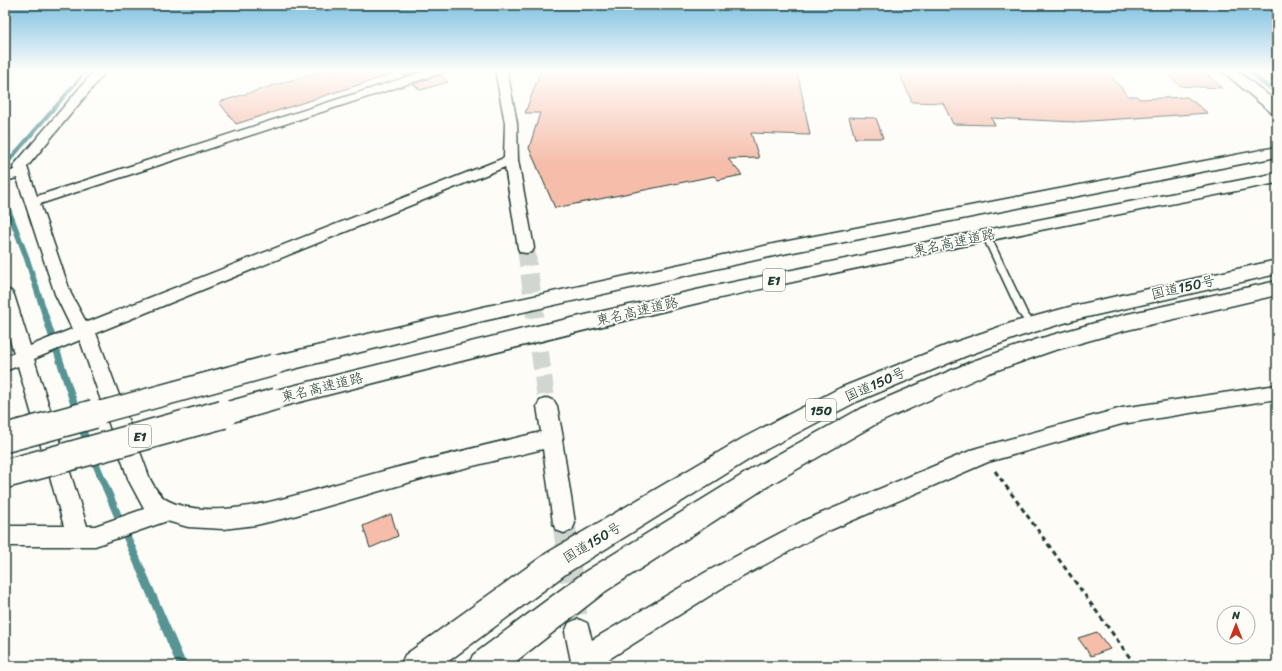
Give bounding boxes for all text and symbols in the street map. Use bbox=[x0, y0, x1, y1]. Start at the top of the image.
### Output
street label: 東名高速道路 bbox=[910, 222, 998, 263]
street label: 国道150号 bbox=[1148, 268, 1218, 307]
road number: E1 bbox=[763, 269, 785, 291]
street label: 東名高速道路 bbox=[593, 290, 681, 333]
street label: 国道150号 bbox=[840, 360, 910, 409]
street label: 東名高速道路 bbox=[278, 365, 366, 410]
road number: 150 bbox=[806, 399, 836, 421]
road number: E1 bbox=[129, 425, 151, 447]
street label: 国道150号 bbox=[558, 515, 627, 570]
north arrow bbox=[1216, 605, 1256, 645]
text: N bbox=[1231, 606, 1240, 625]

